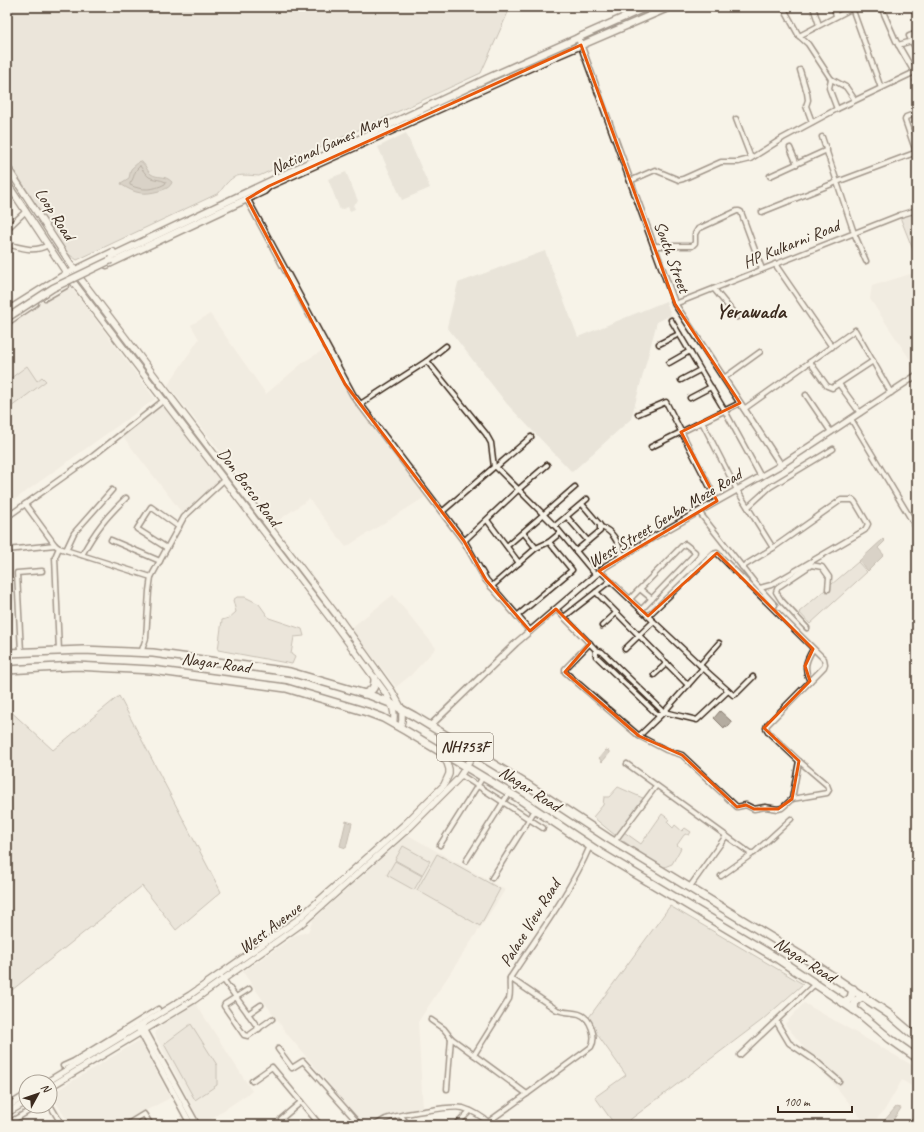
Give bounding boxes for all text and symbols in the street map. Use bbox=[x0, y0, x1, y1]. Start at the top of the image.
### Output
street label: National Games Marg bbox=[267, 108, 392, 179]
street label: Loop Road bbox=[30, 184, 82, 247]
street label: HP Kulkarni Road bbox=[740, 214, 845, 273]
street label: South Street bbox=[649, 218, 695, 298]
district label: Yerawada bbox=[716, 298, 788, 324]
street label: Don Bosco Road bbox=[213, 444, 287, 532]
street label: West Street Genba Moze Road bbox=[584, 463, 748, 572]
street label: Nagar Road bbox=[180, 648, 254, 679]
road number: NH753F bbox=[437, 733, 493, 761]
street label: Nagar Road bbox=[495, 761, 567, 818]
street label: Palace View Road bbox=[495, 874, 566, 970]
street label: West Avenue bbox=[235, 897, 306, 958]
street label: Nagar Road bbox=[770, 932, 842, 989]
north arrow bbox=[18, 1074, 58, 1114]
text: N bbox=[38, 1080, 55, 1096]
scale bar bbox=[778, 1088, 852, 1114]
text: 100 m bbox=[784, 1094, 811, 1110]

